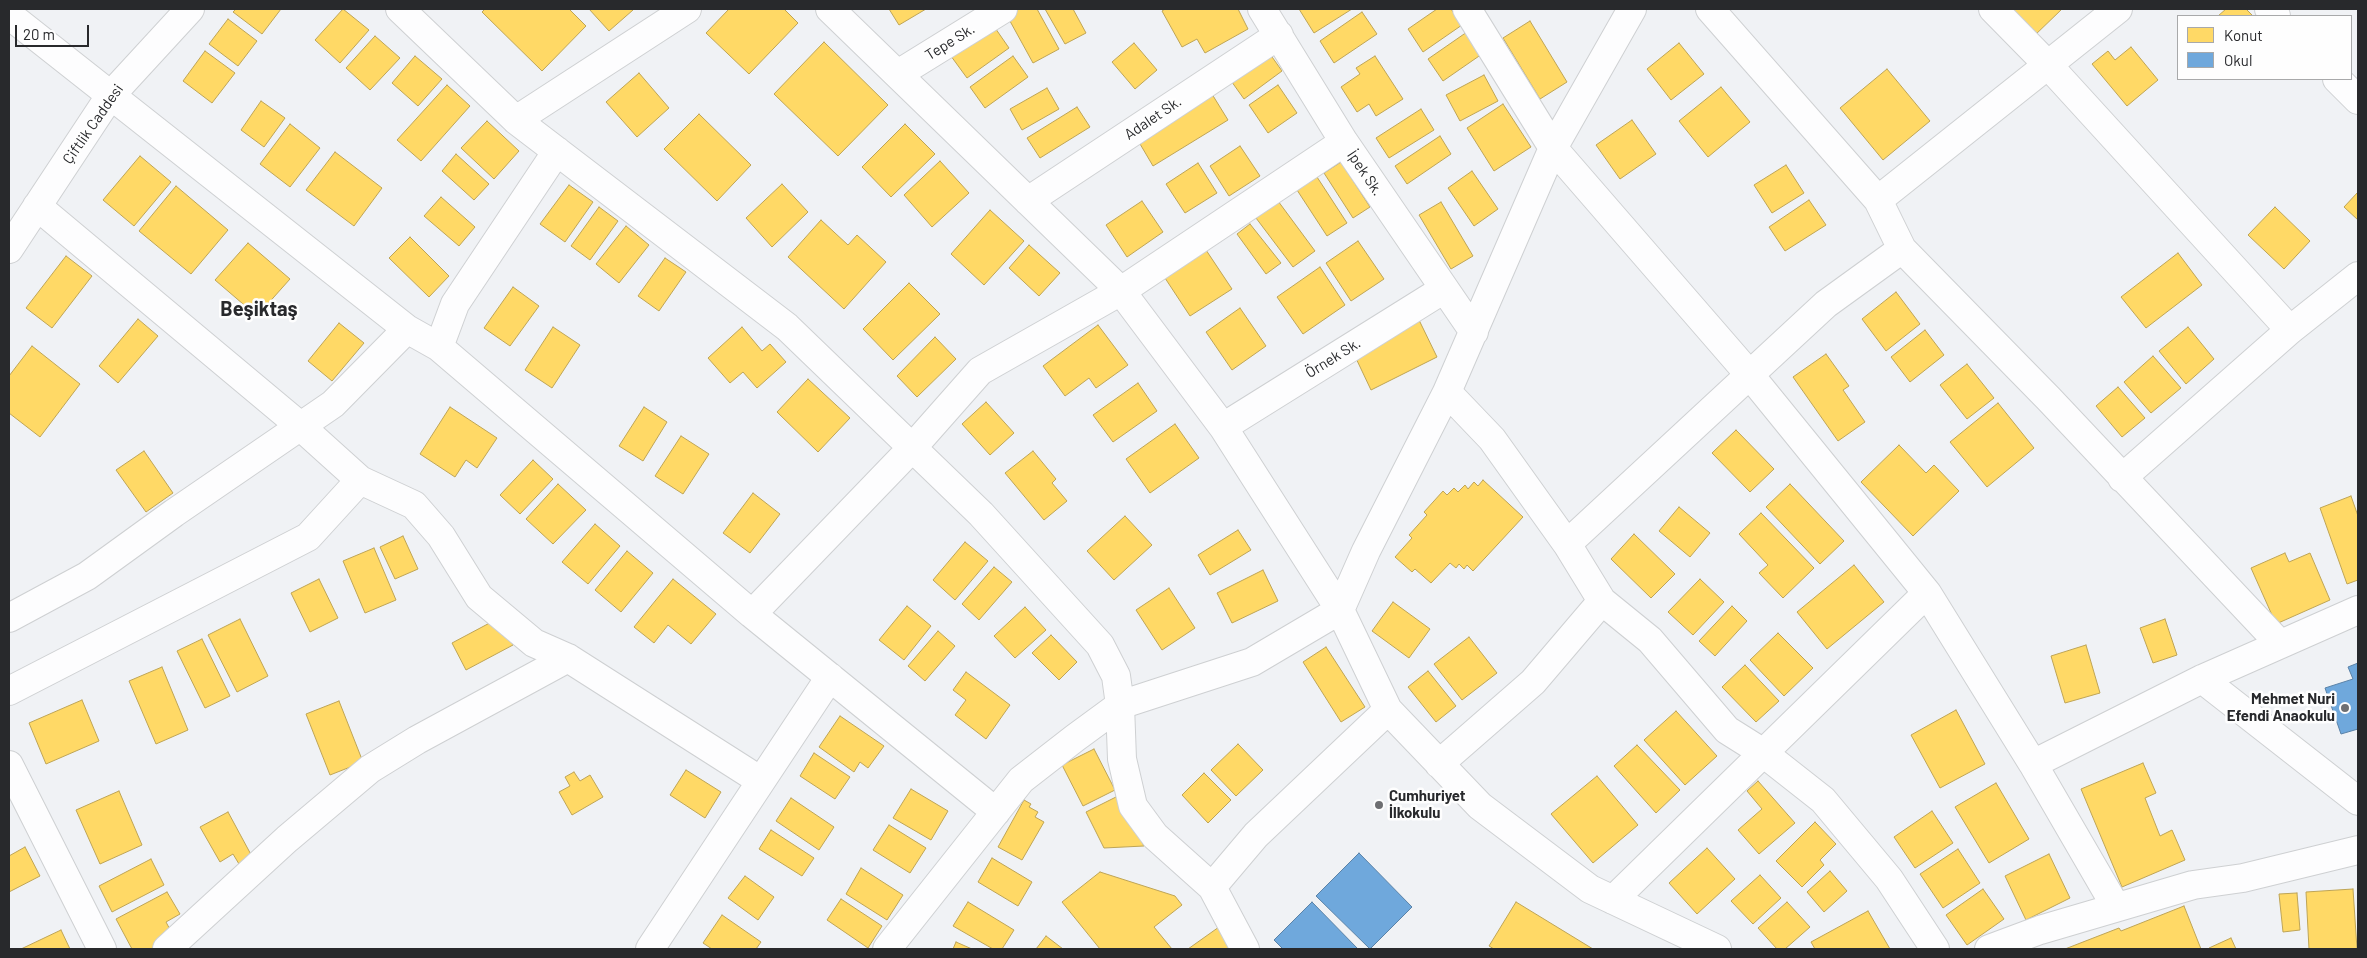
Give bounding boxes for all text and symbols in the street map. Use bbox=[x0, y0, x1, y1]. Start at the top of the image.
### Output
scale bar bbox=[18, 15, 91, 47]
legend bbox=[2177, 15, 2352, 80]
street label: Tepe Sk. bbox=[922, 20, 978, 64]
text: 20 m bbox=[23, 25, 55, 43]
text: Konut bbox=[2224, 26, 2263, 44]
text: Okul bbox=[2224, 51, 2252, 69]
street label: Çiftlik Caddesi bbox=[59, 81, 127, 167]
street label: Adalet Sk. bbox=[1121, 92, 1185, 144]
street label: İpek Sk. bbox=[1343, 147, 1387, 199]
district label: Beşiktaş bbox=[220, 297, 298, 321]
street label: Örnek Sk. bbox=[1302, 334, 1364, 382]
place label: Mehmet Nuri Efendi Anaokulu bbox=[2227, 690, 2335, 725]
marker: Mehmet Nuri Efendi Anaokulu bbox=[2339, 702, 2351, 714]
place label: Cumhuriyet İlkokulu bbox=[1389, 787, 1466, 822]
marker: Cumhuriyet İlkokulu bbox=[1373, 799, 1385, 811]

